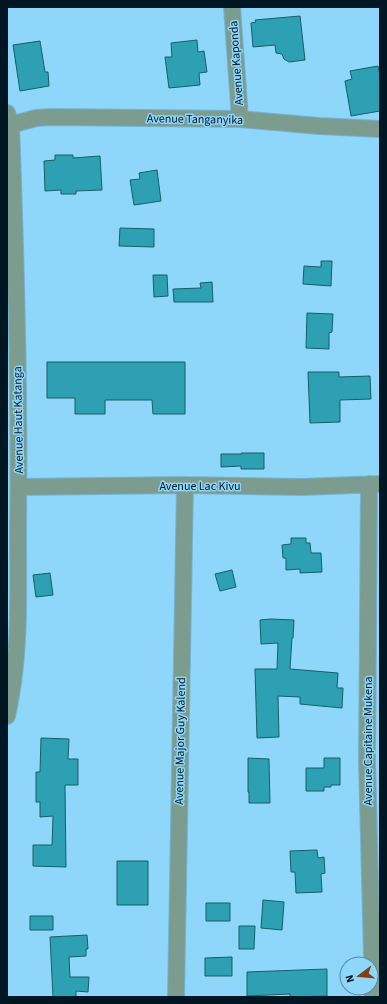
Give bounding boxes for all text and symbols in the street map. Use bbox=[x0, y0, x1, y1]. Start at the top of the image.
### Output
street label: Avenue Kaponda bbox=[225, 20, 248, 106]
street label: Avenue Tanganyika bbox=[147, 110, 243, 129]
street label: Avenue Haut Katanga bbox=[9, 366, 28, 474]
street label: Avenue Lac Kivu bbox=[159, 478, 241, 495]
street label: Avenue Capitaine Mukena bbox=[360, 676, 377, 806]
street label: Avenue Major Guy Kalend bbox=[171, 677, 190, 805]
north arrow bbox=[339, 956, 379, 996]
text: N bbox=[342, 973, 358, 984]

